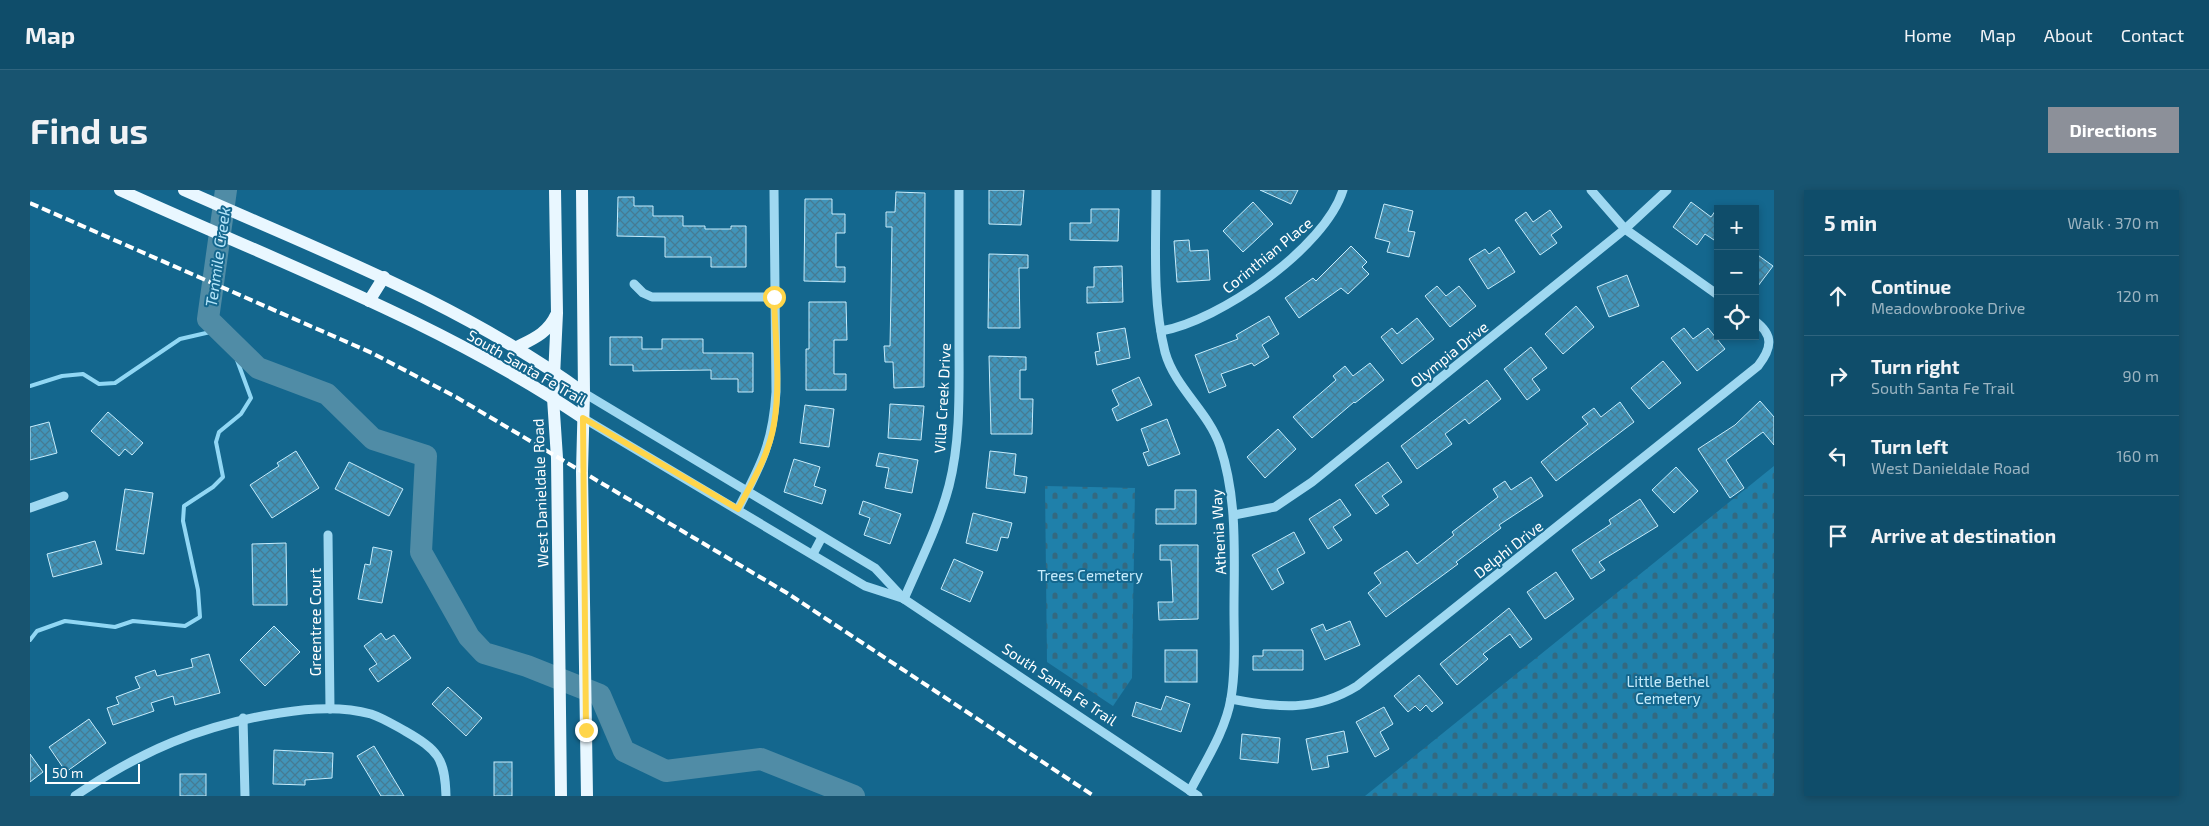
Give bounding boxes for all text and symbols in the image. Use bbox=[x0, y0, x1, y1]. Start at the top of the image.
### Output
text: Map bbox=[25, 20, 75, 49]
text: Home bbox=[1904, 24, 1952, 46]
text: Map bbox=[1980, 24, 2016, 46]
text: About bbox=[2044, 24, 2093, 46]
text: Contact bbox=[2121, 24, 2184, 46]
button: Directions bbox=[2048, 107, 2179, 153]
text: Find us bbox=[30, 109, 148, 151]
map controls bbox=[1714, 205, 1759, 340]
button: + bbox=[1714, 205, 1759, 250]
water label: Tenmile Creek bbox=[201, 206, 233, 308]
text: 5 min bbox=[1824, 210, 1877, 235]
street label: Corinthian Place bbox=[1218, 213, 1316, 297]
text: Walk · 370 m bbox=[2067, 213, 2159, 232]
button: − bbox=[1714, 250, 1759, 295]
text: Continue bbox=[1871, 275, 1951, 298]
icon: ahead bbox=[1824, 282, 1852, 310]
route start bbox=[763, 286, 786, 309]
text: 120 m bbox=[2116, 286, 2159, 305]
button: locate bbox=[1714, 295, 1759, 340]
text: Meadowbrooke Drive bbox=[1871, 298, 2025, 317]
street label: Olympia Drive bbox=[1406, 317, 1492, 391]
street label: South Santa Fe Trail bbox=[464, 326, 590, 409]
street label: Villa Creek Drive bbox=[930, 342, 954, 454]
text: Turn right bbox=[1871, 355, 1959, 378]
icon: right bbox=[1824, 362, 1852, 390]
text: 90 m bbox=[2123, 366, 2159, 385]
text: South Santa Fe Trail bbox=[1871, 378, 2015, 397]
street label: West Danieldale Road bbox=[528, 418, 552, 568]
text: Turn left bbox=[1871, 435, 1948, 458]
icon: left bbox=[1824, 442, 1852, 470]
text: 160 m bbox=[2116, 446, 2159, 465]
text: West Danieldale Road bbox=[1871, 458, 2030, 477]
street label: Athenia Way bbox=[1207, 489, 1229, 575]
street label: Delphi Drive bbox=[1470, 516, 1546, 582]
icon: arrive bbox=[1824, 522, 1852, 550]
text: Arrive at destination bbox=[1871, 524, 2056, 547]
park label: Trees Cemetery bbox=[1037, 566, 1143, 584]
street label: Greentree Court bbox=[306, 568, 324, 676]
street label: South Santa Fe Trail bbox=[999, 639, 1121, 729]
park label: Little Bethel Cemetery bbox=[1626, 672, 1710, 707]
route end bbox=[575, 719, 598, 742]
scale bar bbox=[45, 761, 140, 784]
text: 50 m bbox=[52, 764, 83, 781]

